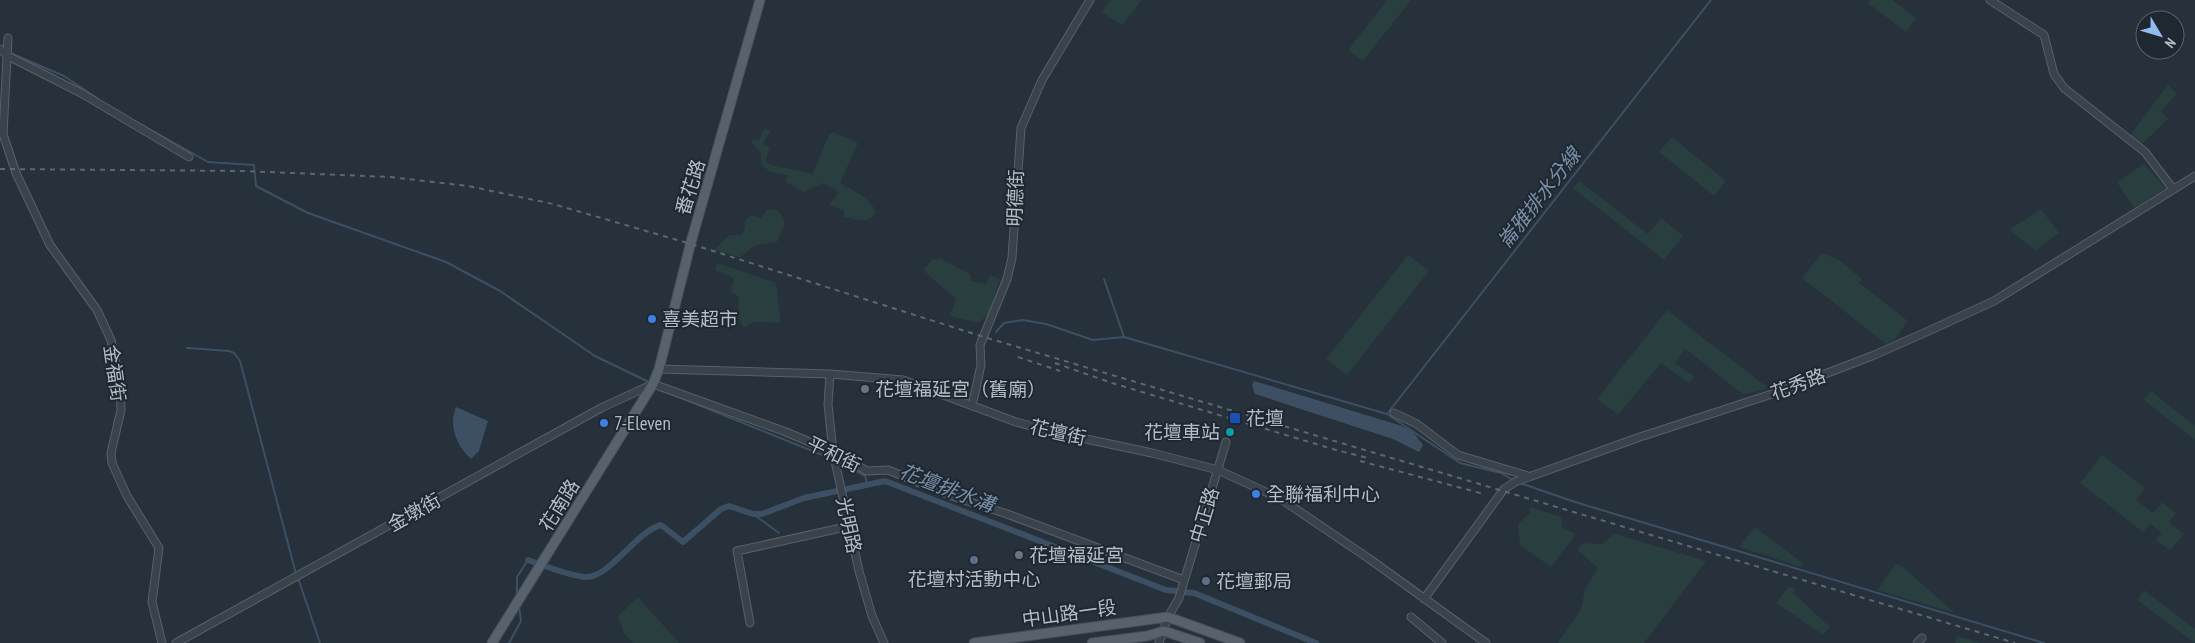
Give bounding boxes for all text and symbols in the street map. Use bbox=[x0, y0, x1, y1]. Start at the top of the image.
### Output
north arrow bbox=[2135, 10, 2185, 60]
text: N bbox=[2161, 34, 2180, 52]
water label: 崙雅排水分線 bbox=[1492, 141, 1587, 253]
street label: 番花路 bbox=[670, 156, 710, 218]
street label: 明德街 bbox=[1002, 169, 1028, 227]
place label: 喜美超市 bbox=[662, 307, 738, 331]
marker: 喜美超市 bbox=[646, 313, 658, 325]
street label: 金福街 bbox=[99, 343, 131, 403]
street label: 花秀路 bbox=[1767, 363, 1829, 405]
place label: 花壇福延宮（舊廟） bbox=[875, 377, 1046, 401]
marker: 花壇福延宮（舊廟） bbox=[859, 383, 871, 395]
place label: 花壇 bbox=[1246, 406, 1284, 430]
place label: 7-Eleven bbox=[614, 411, 671, 435]
marker: 花壇 bbox=[1228, 411, 1242, 425]
street label: 花壇街 bbox=[1028, 414, 1088, 450]
marker: 7-Eleven bbox=[598, 417, 610, 429]
place label: 花壇車站 bbox=[1144, 420, 1220, 444]
marker: 花壇車站 bbox=[1224, 426, 1236, 438]
street label: 平和街 bbox=[803, 431, 865, 477]
water label: 花壇排水溝 bbox=[896, 458, 1001, 519]
street label: 花南路 bbox=[534, 474, 584, 536]
place label: 全聯福利中心 bbox=[1266, 482, 1380, 506]
street label: 中正路 bbox=[1184, 484, 1224, 546]
street label: 金墩街 bbox=[383, 488, 445, 536]
marker: 全聯福利中心 bbox=[1250, 488, 1262, 500]
street label: 光明路 bbox=[831, 495, 867, 555]
place label: 花壇福延宮 bbox=[1029, 543, 1124, 567]
marker: 花壇福延宮 bbox=[1013, 549, 1025, 561]
marker: 花壇村活動中心 bbox=[968, 554, 980, 566]
place label: 花壇村活動中心 bbox=[907, 567, 1041, 591]
place label: 花壇郵局 bbox=[1216, 569, 1292, 593]
marker: 花壇郵局 bbox=[1200, 575, 1212, 587]
street label: 中山路一段 bbox=[1020, 595, 1118, 631]

